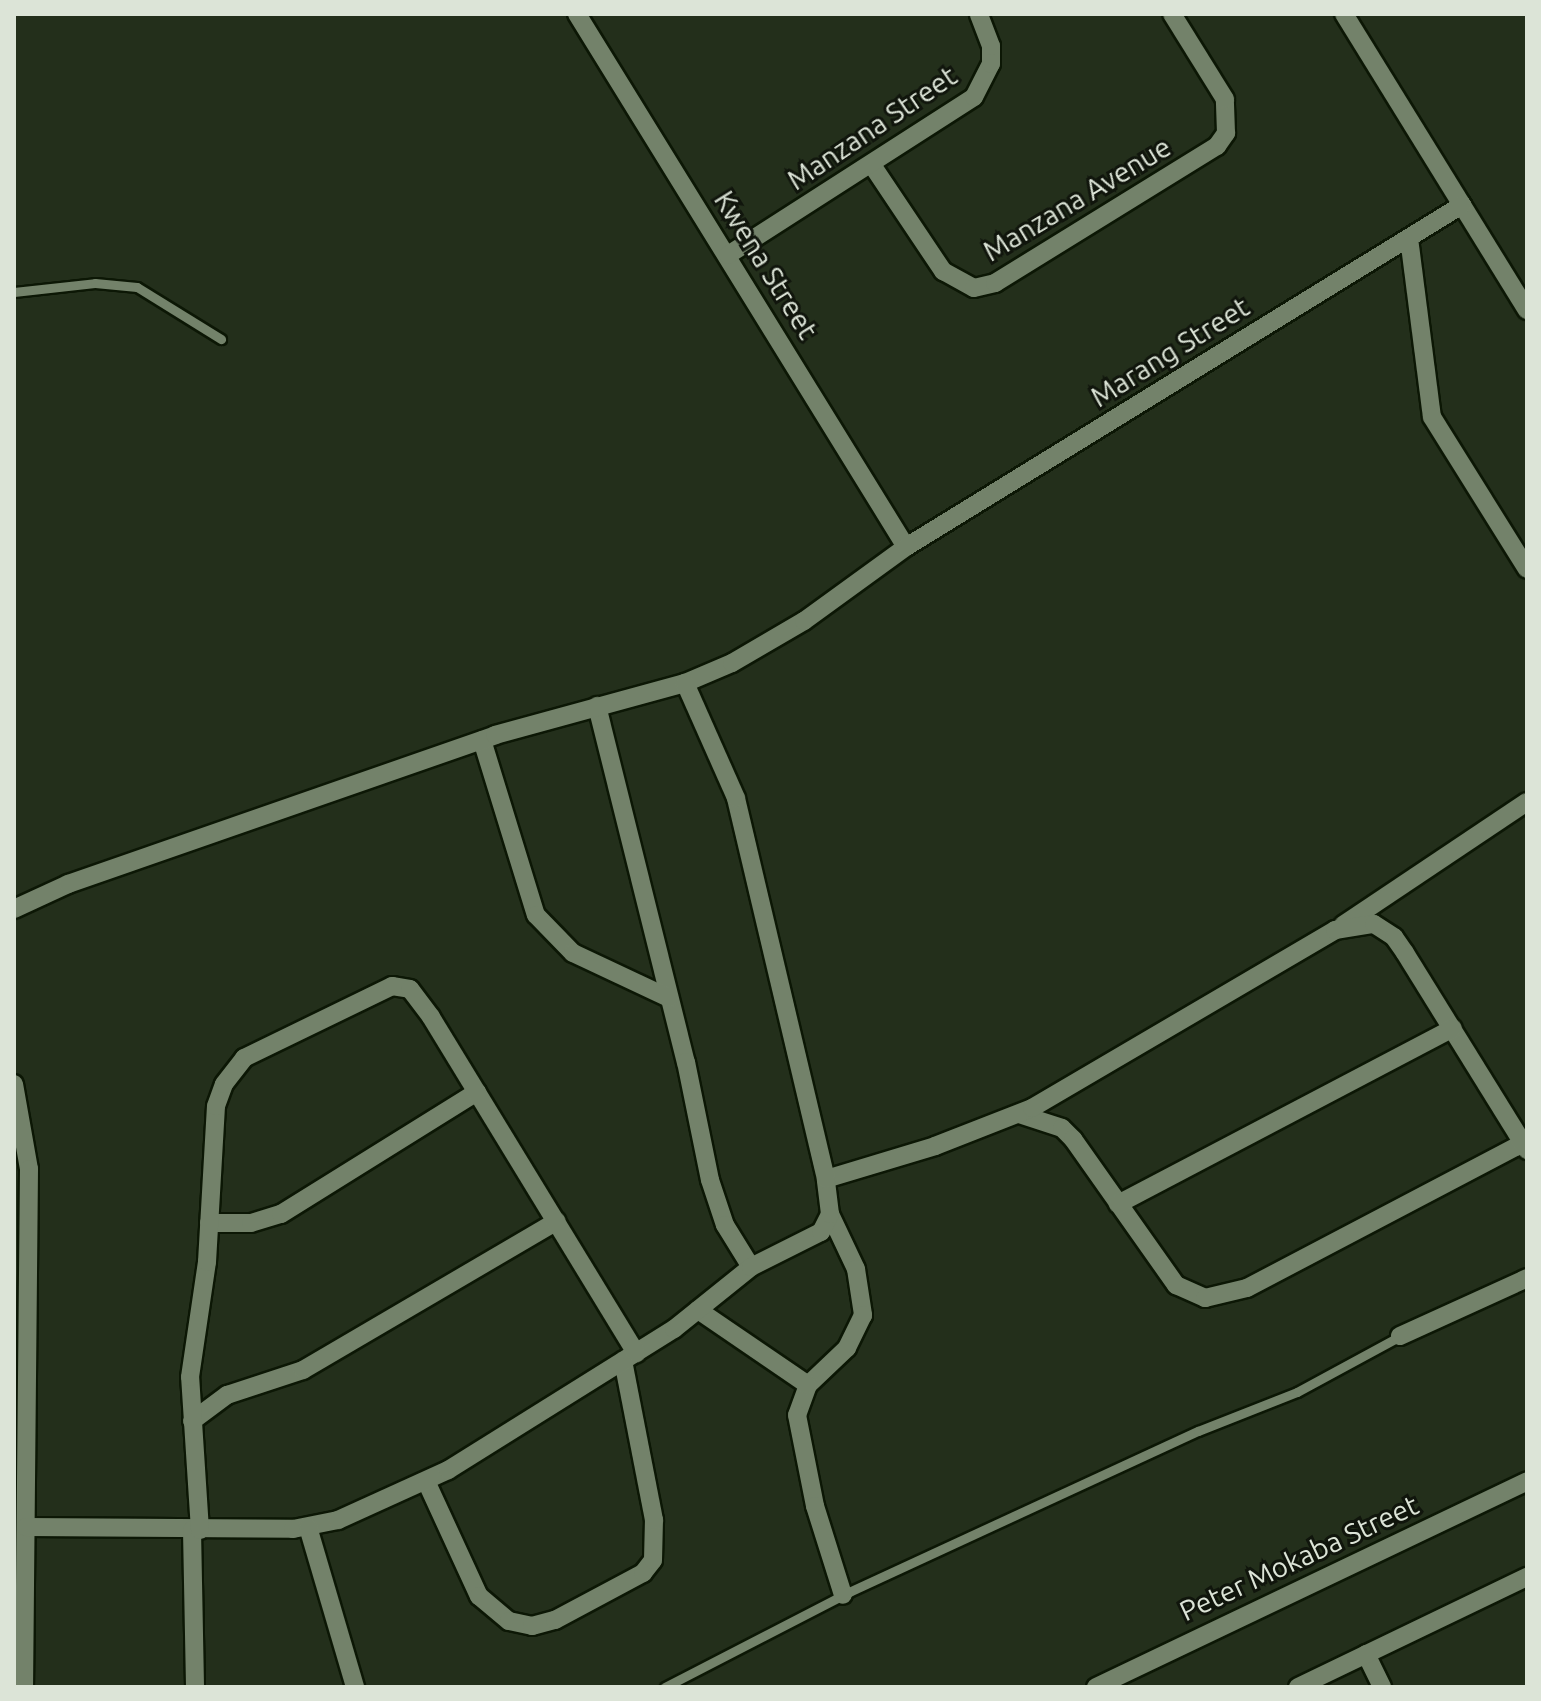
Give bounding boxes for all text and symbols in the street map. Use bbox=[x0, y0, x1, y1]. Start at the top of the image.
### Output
street label: Manzana Street bbox=[781, 59, 963, 197]
street label: Manzana Avenue bbox=[977, 130, 1177, 268]
street label: Kwena Street bbox=[707, 185, 825, 345]
street label: Marang Street bbox=[1085, 290, 1255, 414]
street label: Peter Mokaba Street bbox=[1174, 1488, 1424, 1628]

